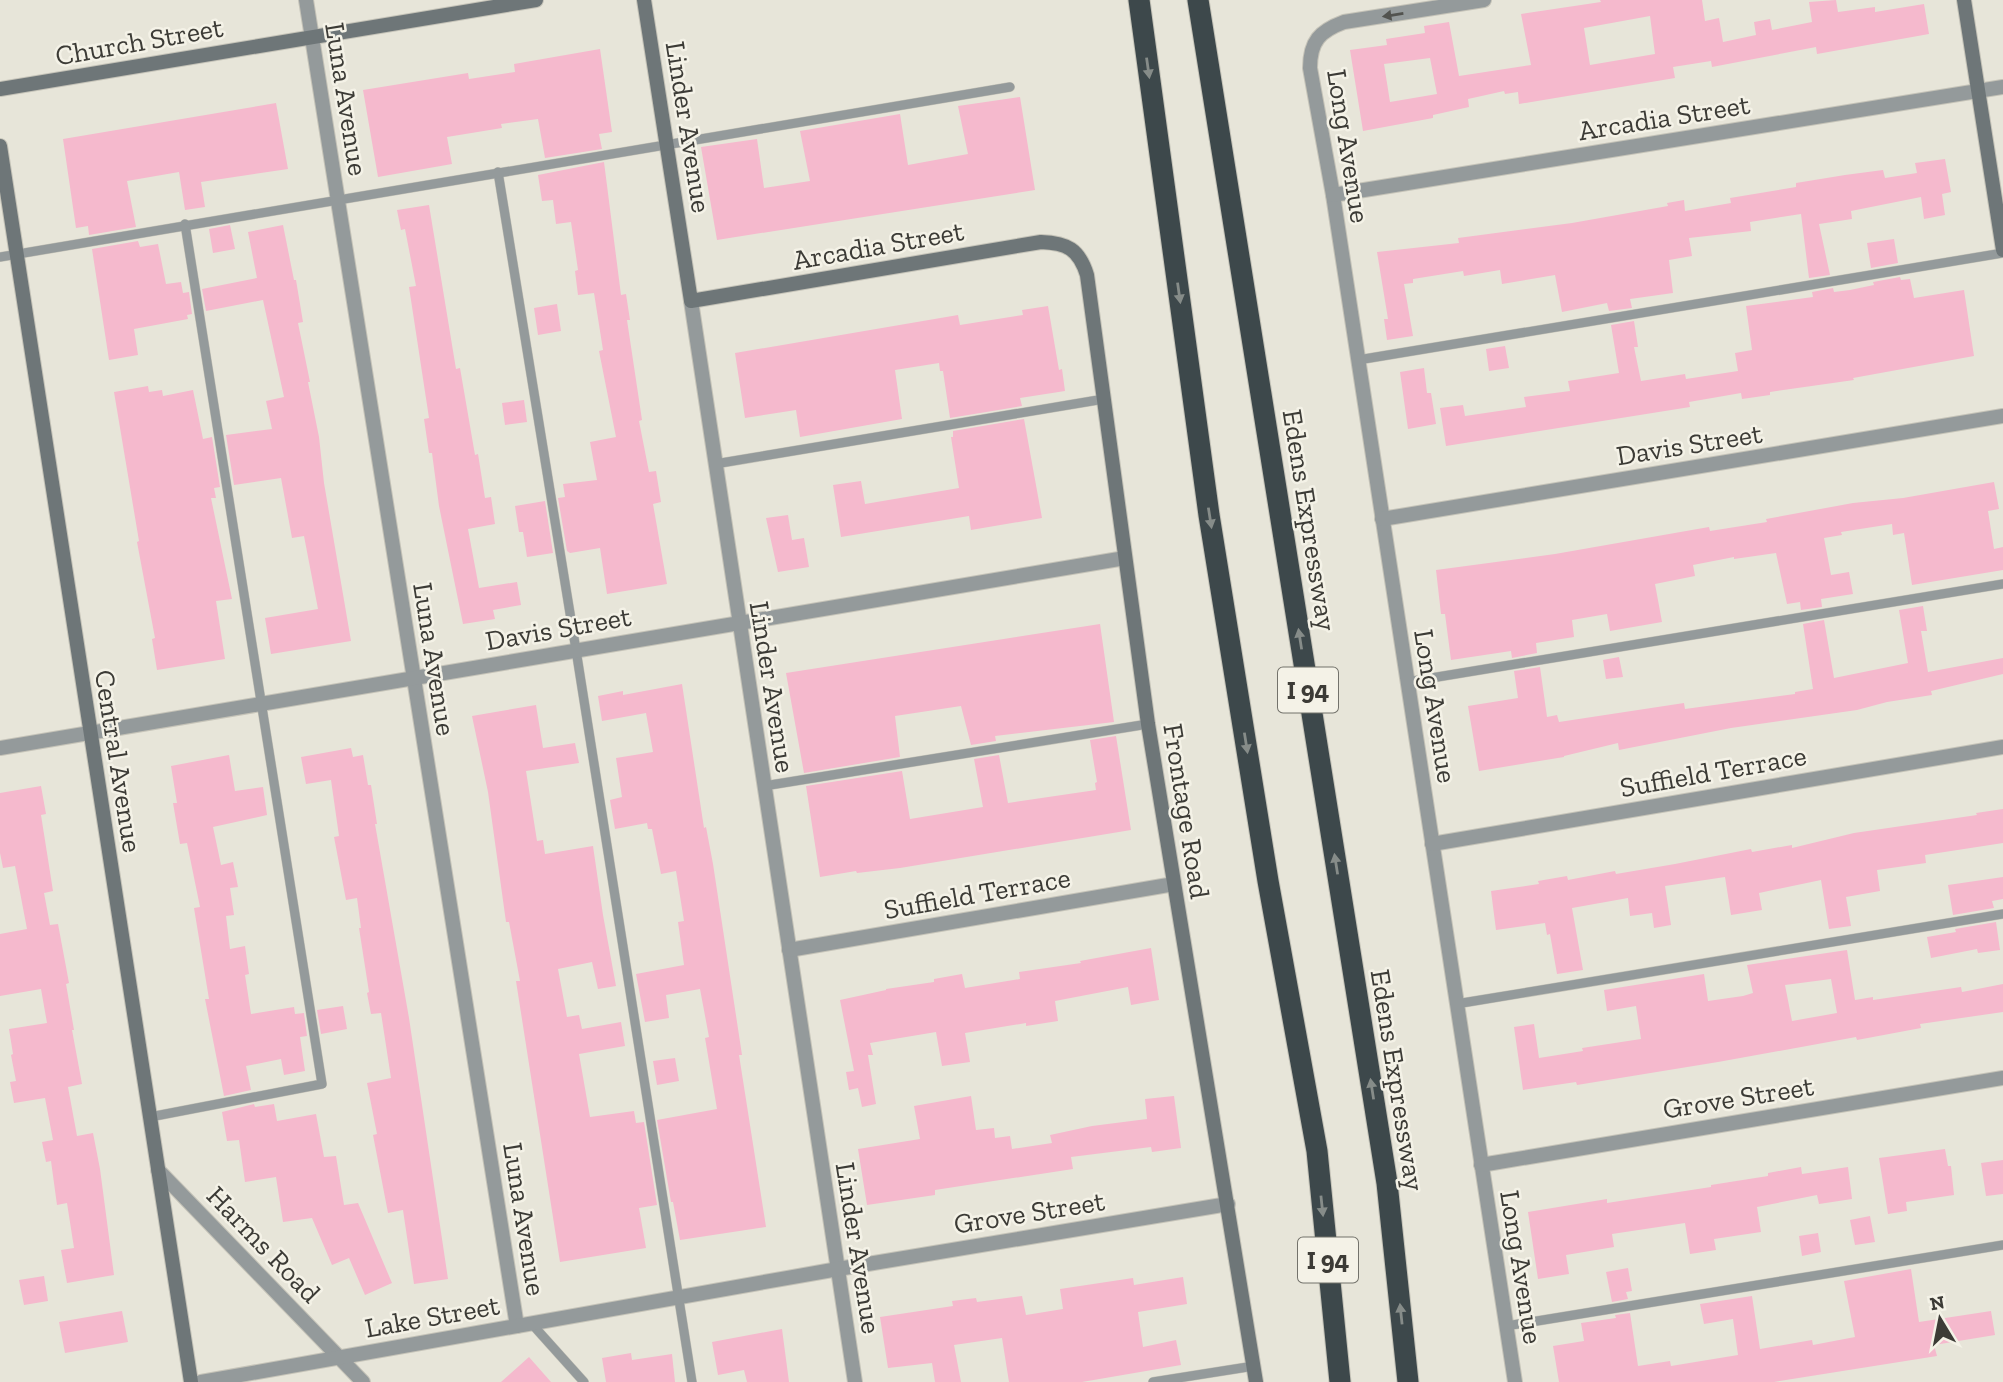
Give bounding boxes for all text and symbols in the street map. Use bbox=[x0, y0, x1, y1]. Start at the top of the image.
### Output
one-way arrow bbox=[1382, 9, 1404, 20]
street label: Church Street bbox=[53, 10, 226, 72]
street label: Luna Avenue bbox=[318, 20, 375, 178]
street label: Linder Avenue bbox=[659, 39, 718, 215]
one-way arrow bbox=[1143, 57, 1154, 79]
street label: Long Avenue bbox=[1320, 67, 1377, 225]
street label: Arcadia Street bbox=[1576, 88, 1753, 147]
street label: Arcadia Street bbox=[790, 214, 967, 277]
one-way arrow bbox=[1174, 282, 1185, 304]
street label: Edens Expressway bbox=[1276, 407, 1343, 634]
street label: Davis Street bbox=[1614, 417, 1765, 472]
one-way arrow bbox=[1205, 508, 1216, 530]
street label: Luna Avenue bbox=[406, 580, 463, 738]
street label: Davis Street bbox=[483, 599, 634, 658]
street label: Linder Avenue bbox=[743, 599, 802, 775]
street label: Long Avenue bbox=[1407, 627, 1464, 785]
one-way arrow bbox=[1294, 628, 1305, 650]
street label: Central Avenue bbox=[88, 667, 149, 855]
road number: I 94 bbox=[1278, 668, 1338, 712]
street label: Frontage Road bbox=[1156, 721, 1217, 901]
one-way arrow bbox=[1241, 732, 1252, 754]
street label: Suffield Terrace bbox=[1617, 739, 1809, 804]
one-way arrow bbox=[1330, 853, 1341, 875]
street label: Suffield Terrace bbox=[881, 861, 1073, 926]
street label: Edens Expressway bbox=[1364, 967, 1431, 1194]
street label: Grove Street bbox=[1660, 1069, 1816, 1126]
one-way arrow bbox=[1366, 1077, 1377, 1099]
street label: Luna Avenue bbox=[496, 1140, 553, 1298]
street label: Linder Avenue bbox=[829, 1160, 888, 1336]
street label: Harms Road bbox=[200, 1179, 327, 1309]
street label: Grove Street bbox=[951, 1184, 1107, 1241]
street label: Long Avenue bbox=[1493, 1188, 1550, 1346]
one-way arrow bbox=[1317, 1195, 1328, 1217]
road number: I 94 bbox=[1298, 1238, 1358, 1282]
north arrow bbox=[1905, 1284, 1975, 1354]
street label: Lake Street bbox=[362, 1288, 503, 1345]
text: N bbox=[1928, 1290, 1946, 1315]
one-way arrow bbox=[1395, 1303, 1406, 1325]

